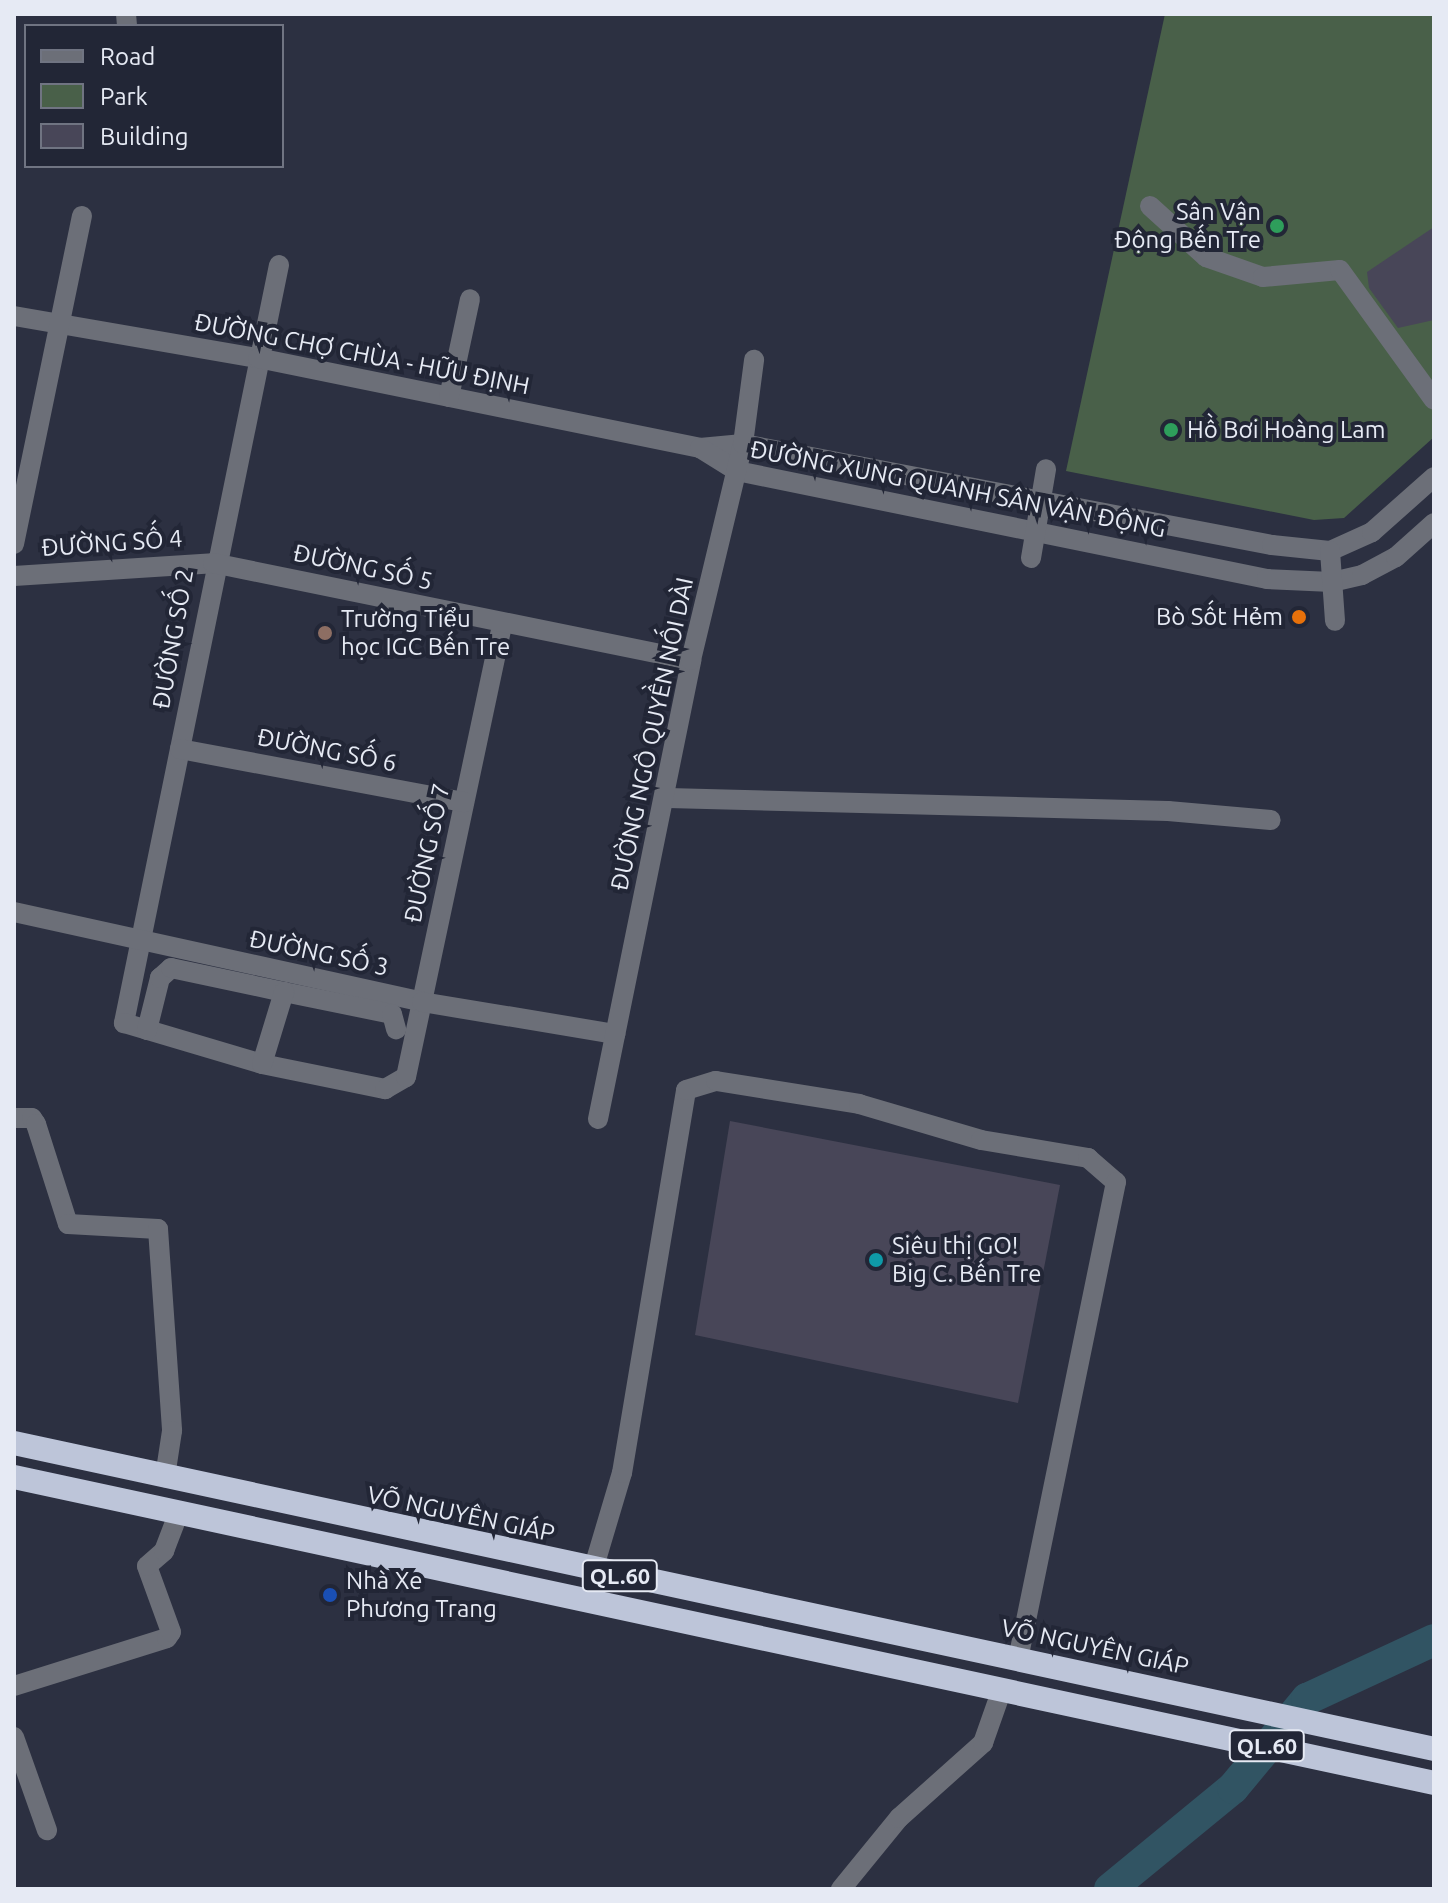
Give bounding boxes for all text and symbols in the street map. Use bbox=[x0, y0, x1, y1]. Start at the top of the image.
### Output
legend bbox=[24, 24, 284, 168]
text: Road bbox=[100, 43, 155, 70]
text: Park bbox=[100, 83, 148, 110]
text: Building bbox=[100, 123, 188, 150]
place label: Sân Vận Động Bến Tre bbox=[1114, 198, 1261, 254]
marker: Sân Vận Động Bến Tre bbox=[1268, 217, 1286, 235]
street label: ĐƯỜNG CHỢ CHÙA - HỮU ĐỊNH bbox=[192, 307, 532, 401]
place label: Hồ Bơi Hoàng Lam bbox=[1187, 416, 1385, 444]
marker: Hồ Bơi Hoàng Lam bbox=[1162, 421, 1180, 439]
street label: ĐƯỜNG XUNG QUANH SÂN VẬN ĐỘNG bbox=[748, 435, 1168, 543]
street label: ĐƯỜNG SỐ 4 bbox=[40, 524, 184, 562]
street label: ĐƯỜNG SỐ 5 bbox=[291, 538, 435, 596]
street label: ĐƯỜNG SỐ 2 bbox=[147, 567, 199, 711]
street label: ĐƯỜNG NGÔ QUYỀN NỐI DÀI bbox=[605, 575, 699, 893]
place label: Bò Sốt Hẻm bbox=[1156, 603, 1283, 631]
place label: Trường Tiểu học IGC Bến Tre bbox=[341, 605, 510, 661]
marker: Bò Sốt Hẻm bbox=[1290, 608, 1308, 626]
marker: Trường Tiểu học IGC Bến Tre bbox=[316, 624, 334, 642]
street label: ĐƯỜNG SỐ 6 bbox=[255, 722, 399, 778]
street label: ĐƯỜNG SỐ 7 bbox=[398, 781, 456, 925]
street label: ĐƯỜNG SỐ 3 bbox=[247, 924, 391, 982]
place label: Siêu thị GO! Big C. Bến Tre bbox=[892, 1232, 1042, 1288]
marker: Siêu thị GO! Big C. Bến Tre bbox=[867, 1251, 885, 1269]
street label: VÕ NGUYÊN GIÁP bbox=[365, 1480, 557, 1548]
road number: QL.60 bbox=[580, 1558, 660, 1594]
place label: Nhà Xe Phương Trang bbox=[346, 1567, 497, 1623]
marker: Nhà Xe Phương Trang bbox=[321, 1586, 339, 1604]
street label: VÕ NGUYÊN GIÁP bbox=[999, 1613, 1191, 1681]
road number: QL.60 bbox=[1227, 1728, 1307, 1764]

